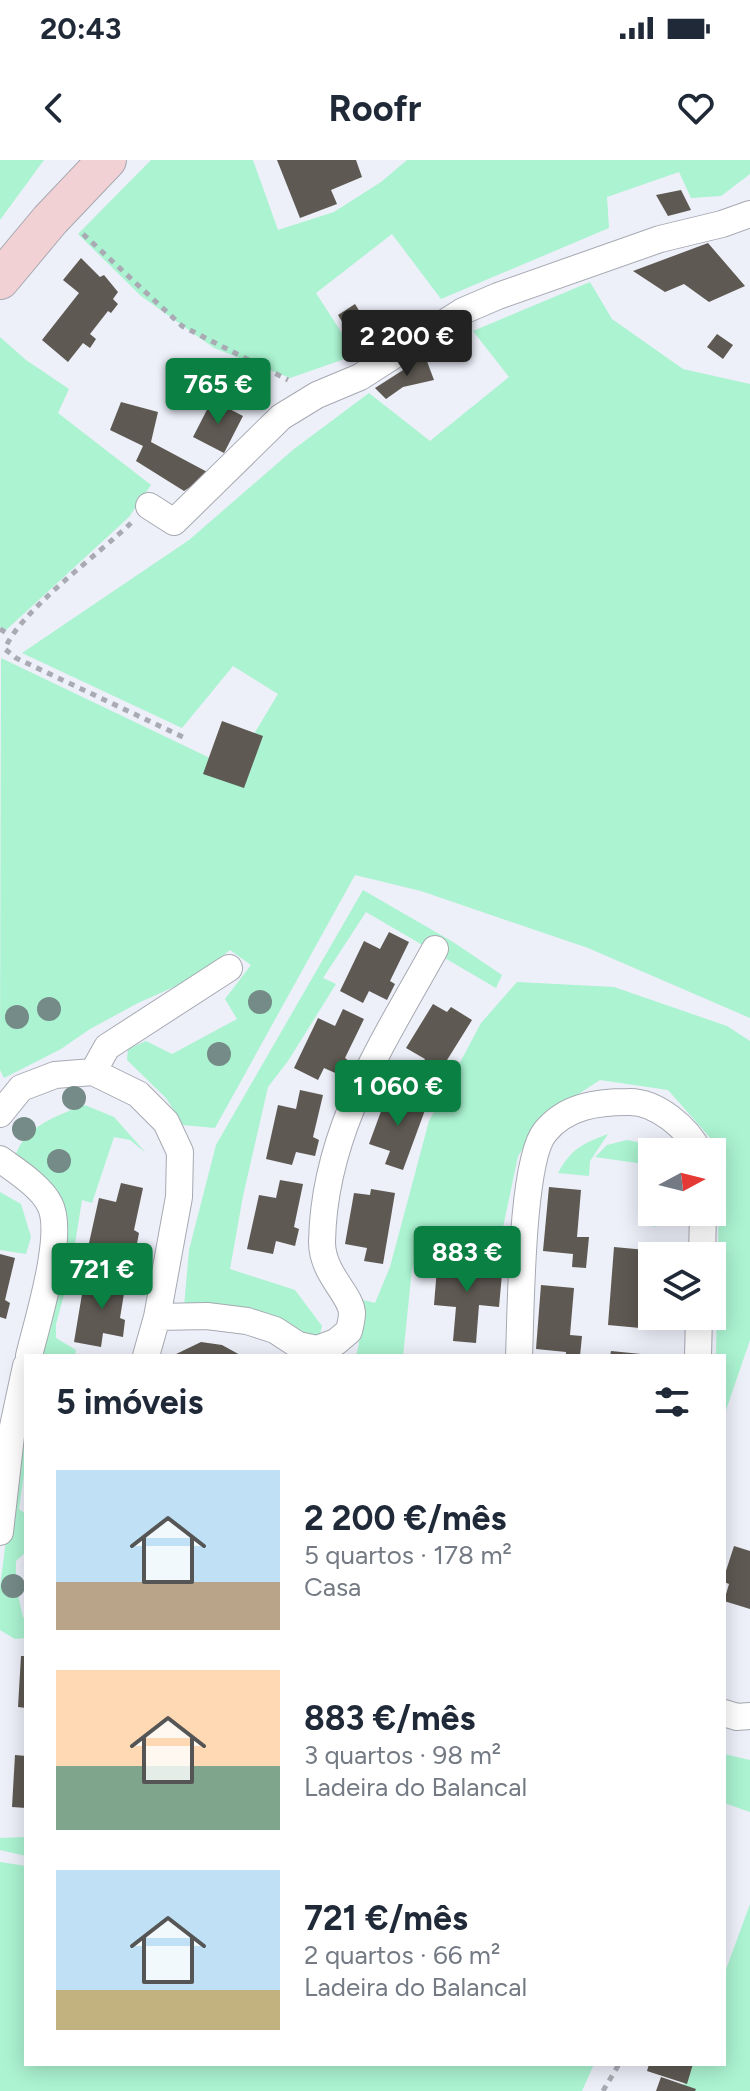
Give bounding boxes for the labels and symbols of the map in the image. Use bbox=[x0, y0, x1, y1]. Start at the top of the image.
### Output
pin: 2 200 € bbox=[333, 310, 481, 378]
pin: 765 € bbox=[162, 358, 274, 426]
pin: 1 060 € bbox=[324, 1060, 472, 1128]
north arrow bbox=[638, 1138, 726, 1226]
pin: 883 € bbox=[411, 1226, 523, 1294]
pin: 721 € bbox=[46, 1243, 158, 1311]

